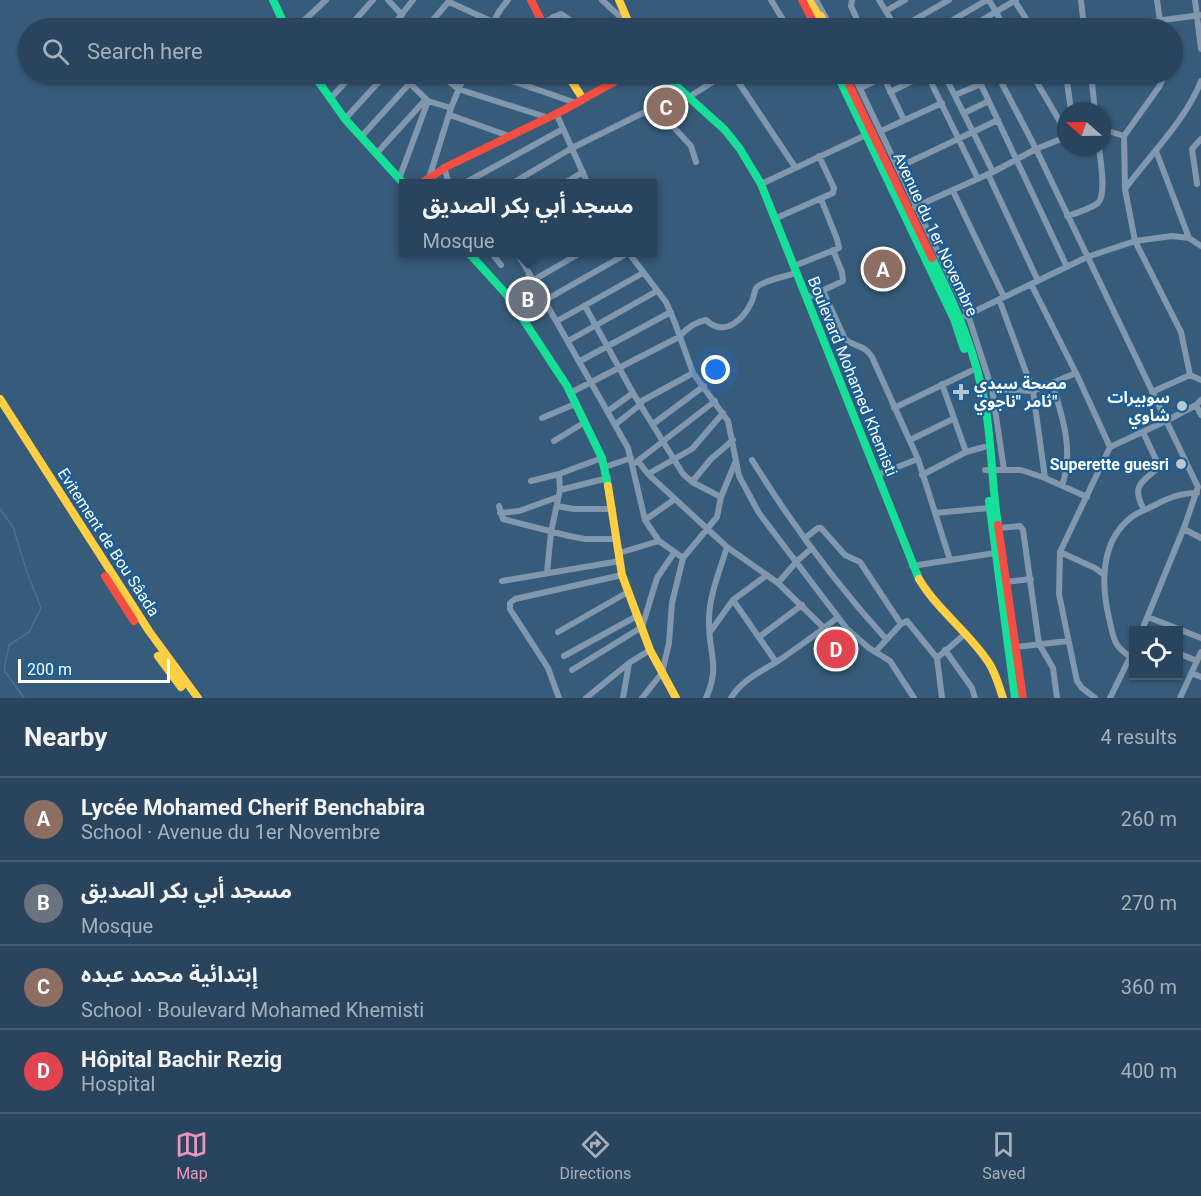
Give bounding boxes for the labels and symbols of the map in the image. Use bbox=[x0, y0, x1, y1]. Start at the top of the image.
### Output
pin: C bbox=[646, 84, 686, 130]
north arrow bbox=[1057, 102, 1111, 156]
street label: Avenue du 1er Novembre bbox=[889, 149, 982, 319]
pin: A bbox=[864, 246, 902, 292]
street label: Boulevard Mohamed Khemisti bbox=[804, 274, 901, 479]
pin: B bbox=[508, 276, 548, 322]
your location bbox=[701, 355, 730, 384]
place label: مصحة سيدي ثامر "ناجوي" bbox=[974, 374, 1067, 415]
marker: مصحة سيدي ثامر "ناجوي" bbox=[952, 383, 970, 401]
place label: سوبيرات شاوي bbox=[1107, 388, 1170, 429]
marker: سوبيرات شاوي bbox=[1175, 399, 1189, 413]
place label: Superette guesri bbox=[1050, 455, 1169, 474]
marker: Superette guesri bbox=[1174, 457, 1188, 471]
street label: Evitement de Bou Sâada bbox=[54, 465, 164, 620]
pin: D bbox=[816, 626, 856, 672]
scale bar bbox=[18, 656, 170, 684]

